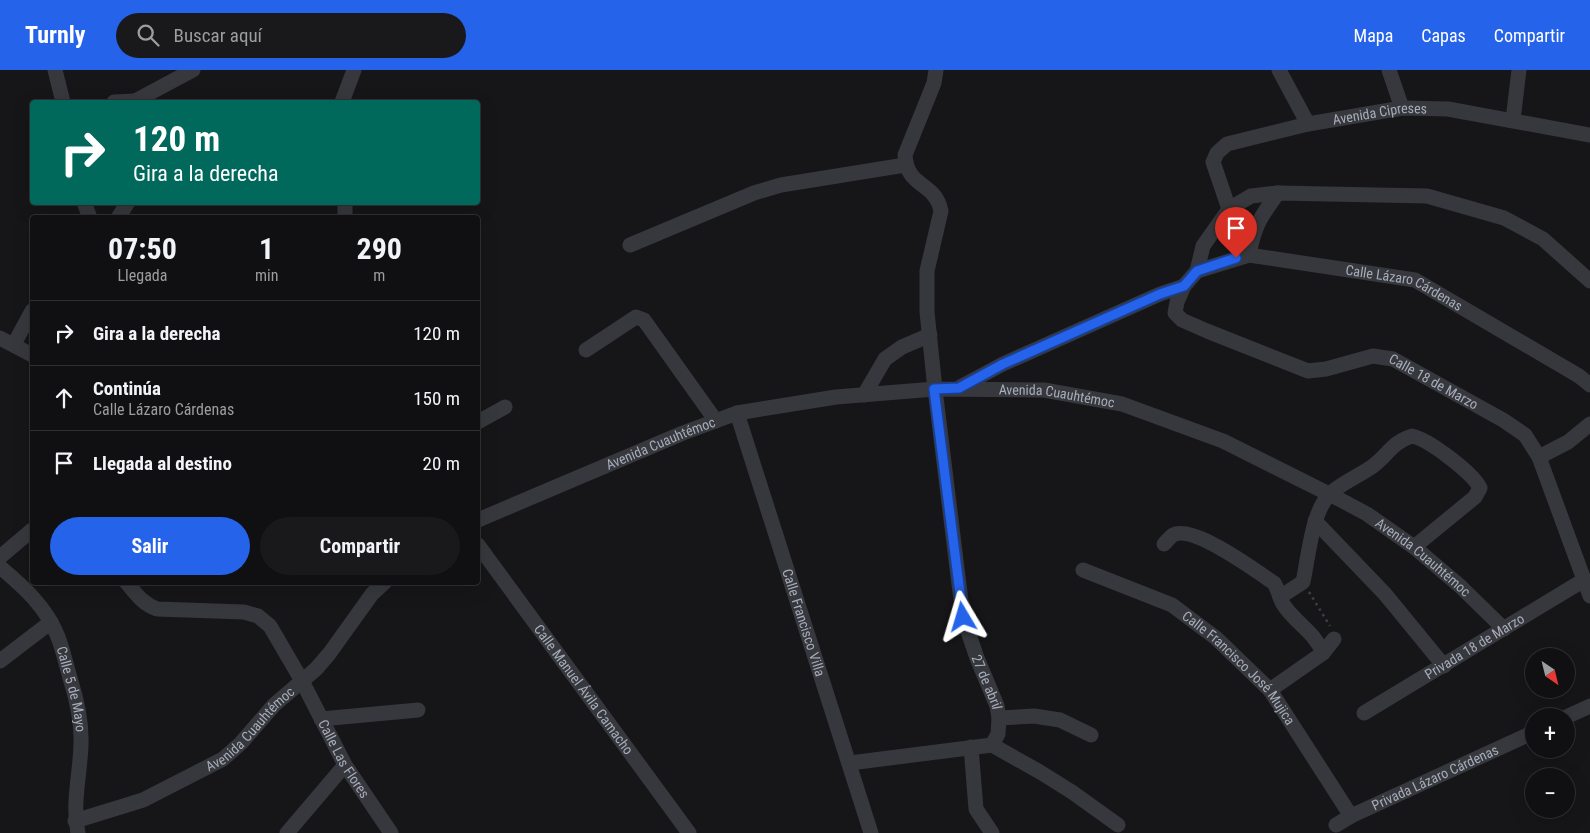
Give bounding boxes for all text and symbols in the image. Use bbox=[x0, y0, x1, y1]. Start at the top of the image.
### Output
search box bbox=[116, 13, 466, 58]
text: Turnly bbox=[25, 21, 86, 49]
icon: search bbox=[134, 21, 162, 49]
text: Buscar aquí bbox=[174, 24, 262, 47]
text: Mapa bbox=[1354, 25, 1393, 46]
text: Capas bbox=[1421, 25, 1466, 46]
text: Compartir bbox=[1494, 25, 1565, 46]
street label: Avenida Cipreses bbox=[1331, 100, 1427, 128]
text: 120 m bbox=[133, 119, 220, 160]
icon: right bbox=[50, 120, 115, 185]
text: Gira a la derecha bbox=[133, 161, 279, 186]
pin bbox=[1215, 207, 1257, 258]
icon: arrive bbox=[1222, 214, 1250, 242]
text: 07:50 bbox=[108, 231, 177, 266]
text: 1 bbox=[259, 231, 274, 266]
text: 290 bbox=[356, 231, 402, 266]
street label: Calle Lázaro Cárdenas bbox=[1344, 262, 1465, 314]
text: Llegada bbox=[118, 266, 167, 285]
text: min bbox=[255, 266, 278, 285]
text: m bbox=[373, 266, 385, 285]
icon: right bbox=[50, 319, 78, 347]
text: Gira a la derecha bbox=[93, 322, 220, 345]
text: 120 m bbox=[413, 322, 460, 345]
street label: Calle 18 de Marzo bbox=[1386, 350, 1481, 413]
text: Continúa bbox=[93, 377, 161, 400]
street label: Avenida Cuauhtémoc bbox=[999, 382, 1116, 411]
icon: ahead bbox=[50, 384, 78, 412]
text: 150 m bbox=[413, 387, 460, 410]
text: Calle Lázaro Cárdenas bbox=[93, 400, 234, 419]
street label: Avenida Cuauhtémoc bbox=[603, 414, 717, 473]
icon: arrive bbox=[50, 449, 78, 477]
text: Llegada al destino bbox=[93, 452, 232, 475]
text: 20 m bbox=[423, 452, 460, 475]
street label: Avenida Cuauhtémoc bbox=[1373, 515, 1474, 600]
button: Salir bbox=[50, 517, 250, 575]
button: Compartir bbox=[260, 517, 460, 575]
street label: Calle Francisco Villa bbox=[779, 567, 829, 678]
position arrow bbox=[936, 590, 988, 642]
street label: Calle Francisco José Mujica bbox=[1179, 608, 1298, 728]
street label: Privada 18 de Marzo bbox=[1422, 610, 1527, 682]
street label: Calle Manuel Ávila Camacho bbox=[531, 621, 637, 757]
street label: Calle 5 de Mayo bbox=[54, 644, 89, 733]
north arrow bbox=[1525, 648, 1575, 698]
map controls bbox=[1525, 648, 1575, 818]
street label: 27 de abril bbox=[968, 652, 1005, 710]
street label: Avenida Cuauhtémoc bbox=[203, 683, 297, 775]
button: + bbox=[1525, 708, 1575, 758]
street label: Calle Las Flores bbox=[315, 717, 373, 801]
street label: Privada Lázaro Cárdenas bbox=[1369, 741, 1501, 813]
button: − bbox=[1525, 768, 1575, 818]

